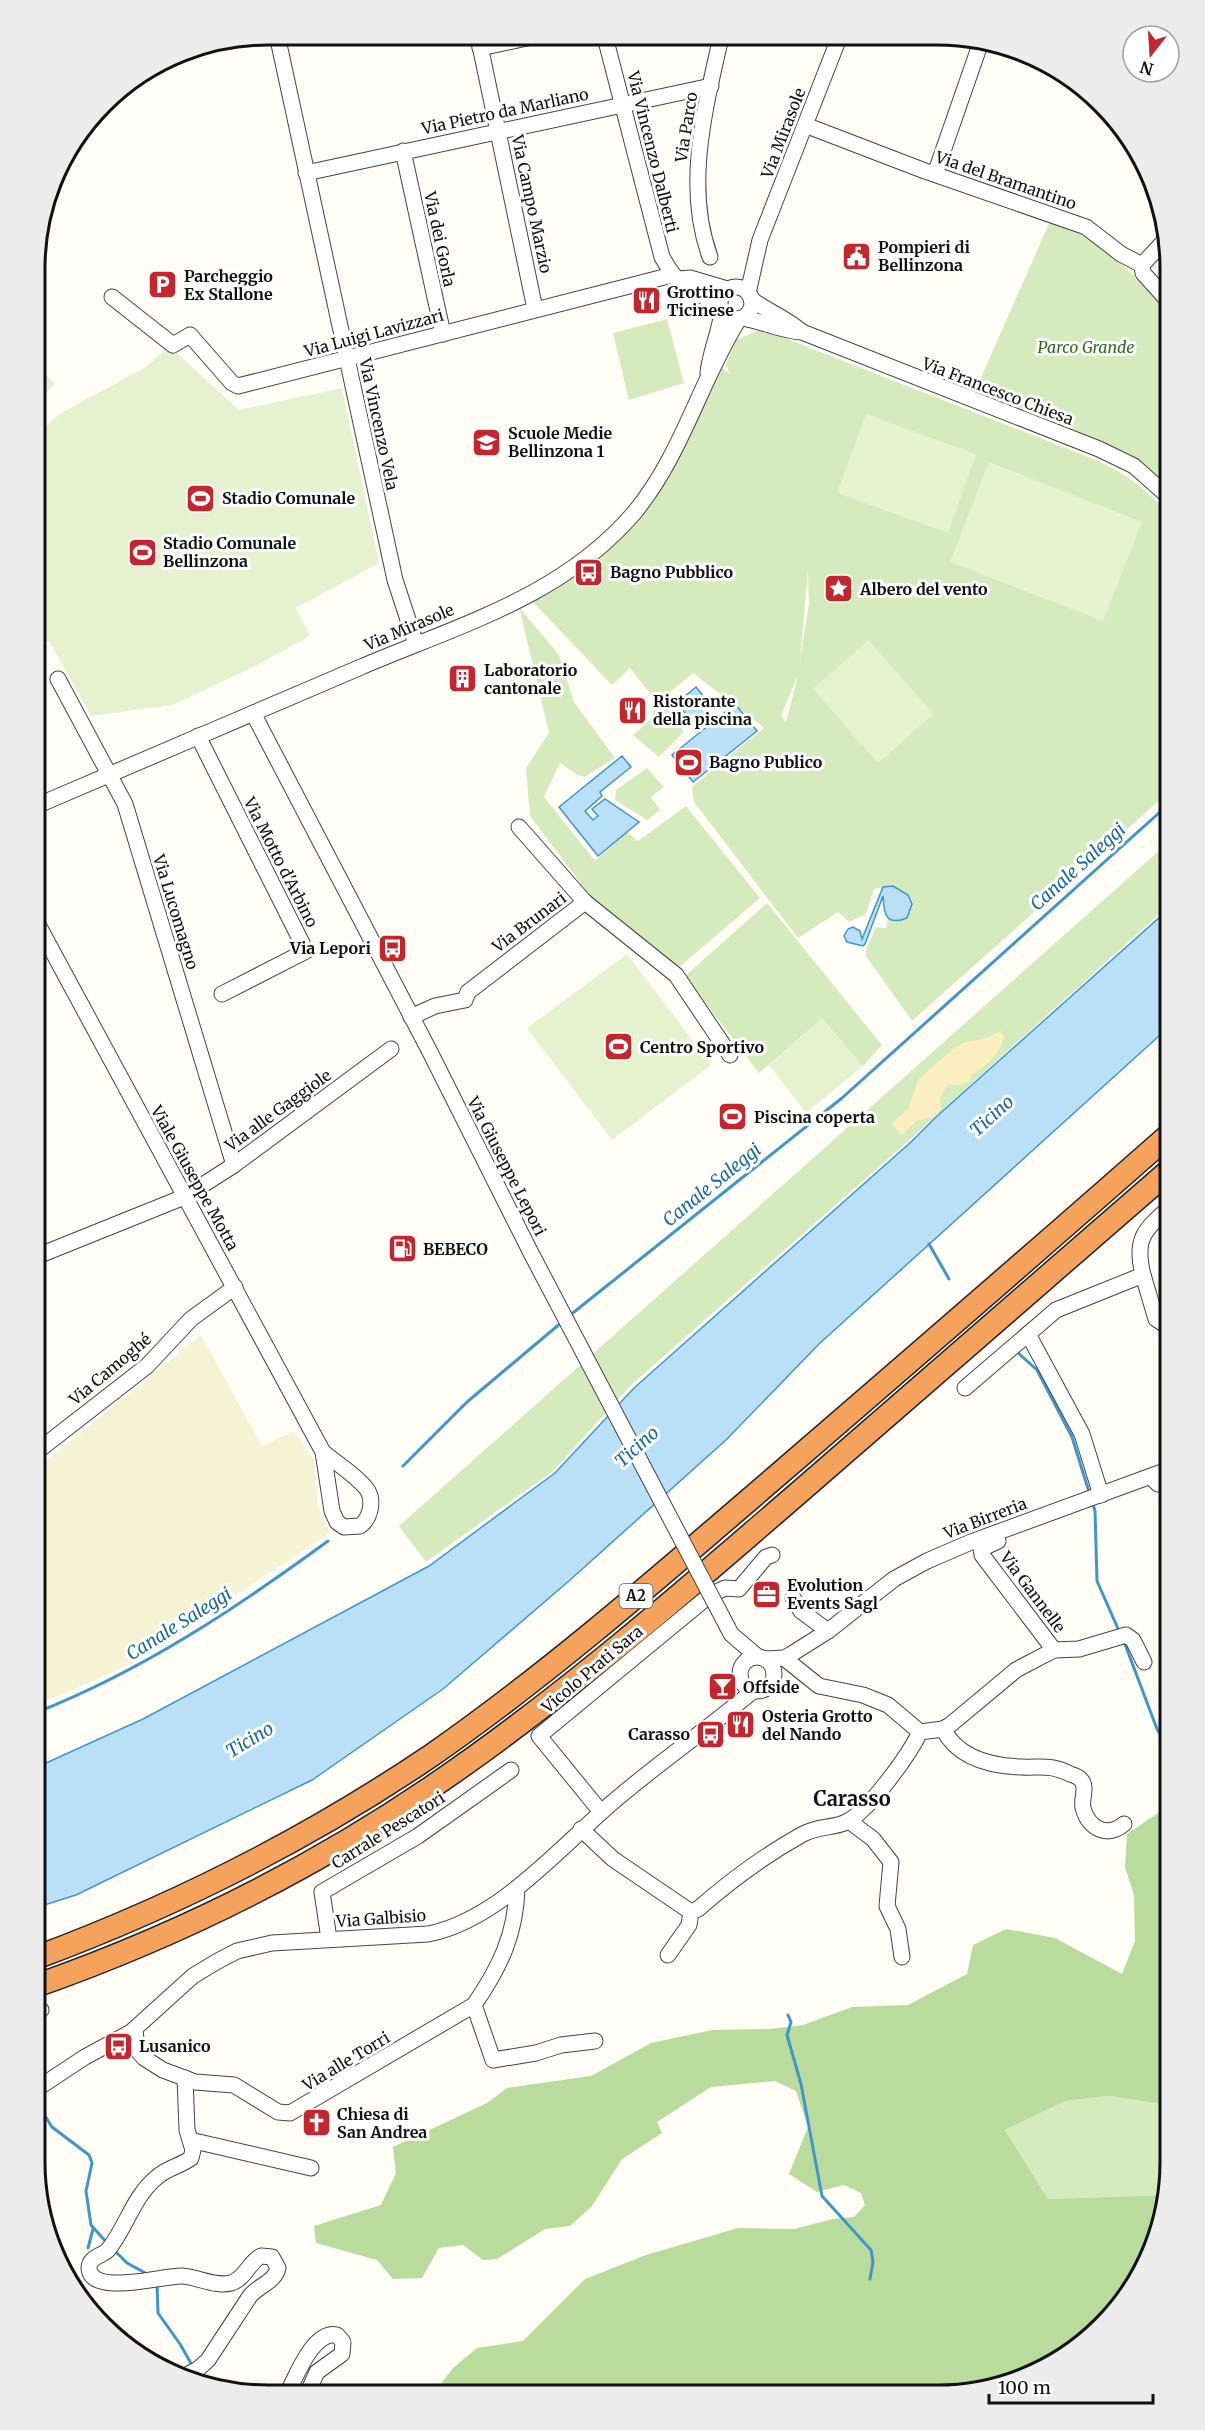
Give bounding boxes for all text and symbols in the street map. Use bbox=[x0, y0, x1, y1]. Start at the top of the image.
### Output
north arrow bbox=[1121, 24, 1181, 84]
text: N bbox=[1137, 57, 1156, 80]
street label: Via Vincenzo Dalberti bbox=[623, 68, 683, 235]
street label: Via Pietro da Marliano bbox=[419, 84, 590, 139]
street label: Via Mirasole bbox=[756, 85, 809, 182]
street label: Via Parco bbox=[670, 90, 701, 164]
street label: Via Campo Marzio bbox=[507, 132, 556, 275]
street label: Via del Bramantino bbox=[932, 146, 1079, 213]
street label: Via dei Gorla bbox=[420, 189, 460, 289]
place label: Pompieri di Bellinzona bbox=[878, 237, 970, 275]
public building icon: Pompieri di Bellinzona bbox=[841, 240, 873, 272]
place label: Parcheggio Ex Stallone bbox=[184, 266, 273, 304]
parking icon: Parcheggio Ex Stallone bbox=[147, 269, 179, 301]
place label: Grottino Ticinese bbox=[667, 282, 735, 320]
restaurant icon: Grottino Ticinese bbox=[630, 285, 662, 317]
street label: Via Luigi Lavizzari bbox=[301, 305, 446, 361]
park label: Parco Grande bbox=[1038, 337, 1134, 357]
street label: Via Francesco Chiesa bbox=[919, 353, 1077, 429]
street label: Via Vincenzo Vela bbox=[355, 355, 403, 492]
place label: Scuole Medie Bellinzona 1 bbox=[508, 423, 613, 461]
school or university icon: Scuole Medie Bellinzona 1 bbox=[471, 426, 503, 458]
sports icon: Stadio Comunale bbox=[185, 482, 217, 514]
place label: Stadio Comunale bbox=[222, 488, 355, 508]
place label: Stadio Comunale Bellinzona bbox=[163, 533, 296, 571]
sports icon: Stadio Comunale Bellinzona bbox=[126, 536, 158, 568]
bus stop icon: Bagno Pubblico bbox=[573, 556, 605, 588]
place label: Bagno Pubblico bbox=[610, 562, 734, 582]
place icon: Albero del vento bbox=[823, 573, 855, 605]
place label: Albero del vento bbox=[859, 579, 988, 599]
street label: Via Mirasole bbox=[360, 599, 457, 655]
place label: Laboratorio cantonale bbox=[484, 660, 578, 698]
building icon: Laboratorio cantonale bbox=[447, 663, 479, 695]
place label: Ristorante della piscina bbox=[653, 691, 752, 729]
restaurant icon: Ristorante della piscina bbox=[616, 694, 648, 726]
sports icon: Bagno Publico bbox=[672, 746, 704, 778]
place label: Bagno Publico bbox=[709, 752, 823, 772]
street label: Via Motto d'Arbino bbox=[239, 793, 322, 930]
water label: Canale Saleggi bbox=[1025, 818, 1130, 915]
street label: Via Lucomagno bbox=[149, 851, 203, 972]
street label: Via Brunari bbox=[487, 888, 570, 957]
bus stop icon: Via Lepori bbox=[376, 932, 408, 964]
place label: Via Lepori bbox=[289, 938, 372, 958]
sports icon: Centro Sportivo bbox=[603, 1031, 635, 1063]
place label: Centro Sportivo bbox=[640, 1037, 764, 1057]
street label: Via alle Gaggiole bbox=[220, 1065, 335, 1156]
water label: Ticino bbox=[965, 1090, 1018, 1141]
street label: Via Giuseppe Lepori bbox=[463, 1092, 551, 1239]
street label: Viale Giuseppe Motta bbox=[146, 1101, 243, 1254]
sports icon: Piscina coperta bbox=[717, 1101, 749, 1133]
place label: Piscina coperta bbox=[754, 1107, 875, 1127]
water label: Canale Saleggi bbox=[658, 1138, 766, 1231]
fuel station icon: BEBECO bbox=[386, 1233, 418, 1265]
place label: BEBECO bbox=[423, 1239, 488, 1259]
street label: Via Camoghé bbox=[64, 1329, 155, 1410]
water label: Ticino bbox=[610, 1421, 663, 1472]
street label: Via Birreria bbox=[940, 1493, 1030, 1543]
street label: Via Gannelle bbox=[996, 1547, 1070, 1636]
place label: Evolution Events Sagl bbox=[787, 1575, 878, 1613]
office icon: Evolution Events Sagl bbox=[750, 1578, 782, 1610]
water label: Canale Saleggi bbox=[122, 1582, 236, 1665]
road number: A2 bbox=[620, 1584, 652, 1608]
street label: Vicolo Prati Sara bbox=[537, 1621, 647, 1718]
bar icon: Offside bbox=[706, 1671, 738, 1703]
place label: Offside bbox=[743, 1677, 800, 1697]
place label: Osteria Grotto del Nando bbox=[762, 1706, 873, 1744]
restaurant icon: Osteria Grotto del Nando bbox=[725, 1709, 757, 1741]
water label: Ticino bbox=[222, 1717, 278, 1763]
bus stop icon: Carasso bbox=[695, 1718, 727, 1750]
place label: Carasso bbox=[628, 1724, 690, 1744]
district label: Carasso bbox=[813, 1786, 891, 1811]
street label: Carrale Pescatori bbox=[328, 1787, 448, 1873]
street label: Via Galbisio bbox=[334, 1905, 427, 1931]
street label: Via alle Torri bbox=[298, 2027, 393, 2095]
bus stop icon: Lusanico bbox=[102, 2030, 134, 2062]
place label: Lusanico bbox=[139, 2036, 211, 2056]
place label: Chiesa di San Andrea bbox=[337, 2104, 427, 2142]
church icon: Chiesa di San Andrea bbox=[300, 2107, 332, 2139]
scale bar bbox=[989, 2367, 1152, 2405]
text: 100 m bbox=[998, 2376, 1051, 2399]

